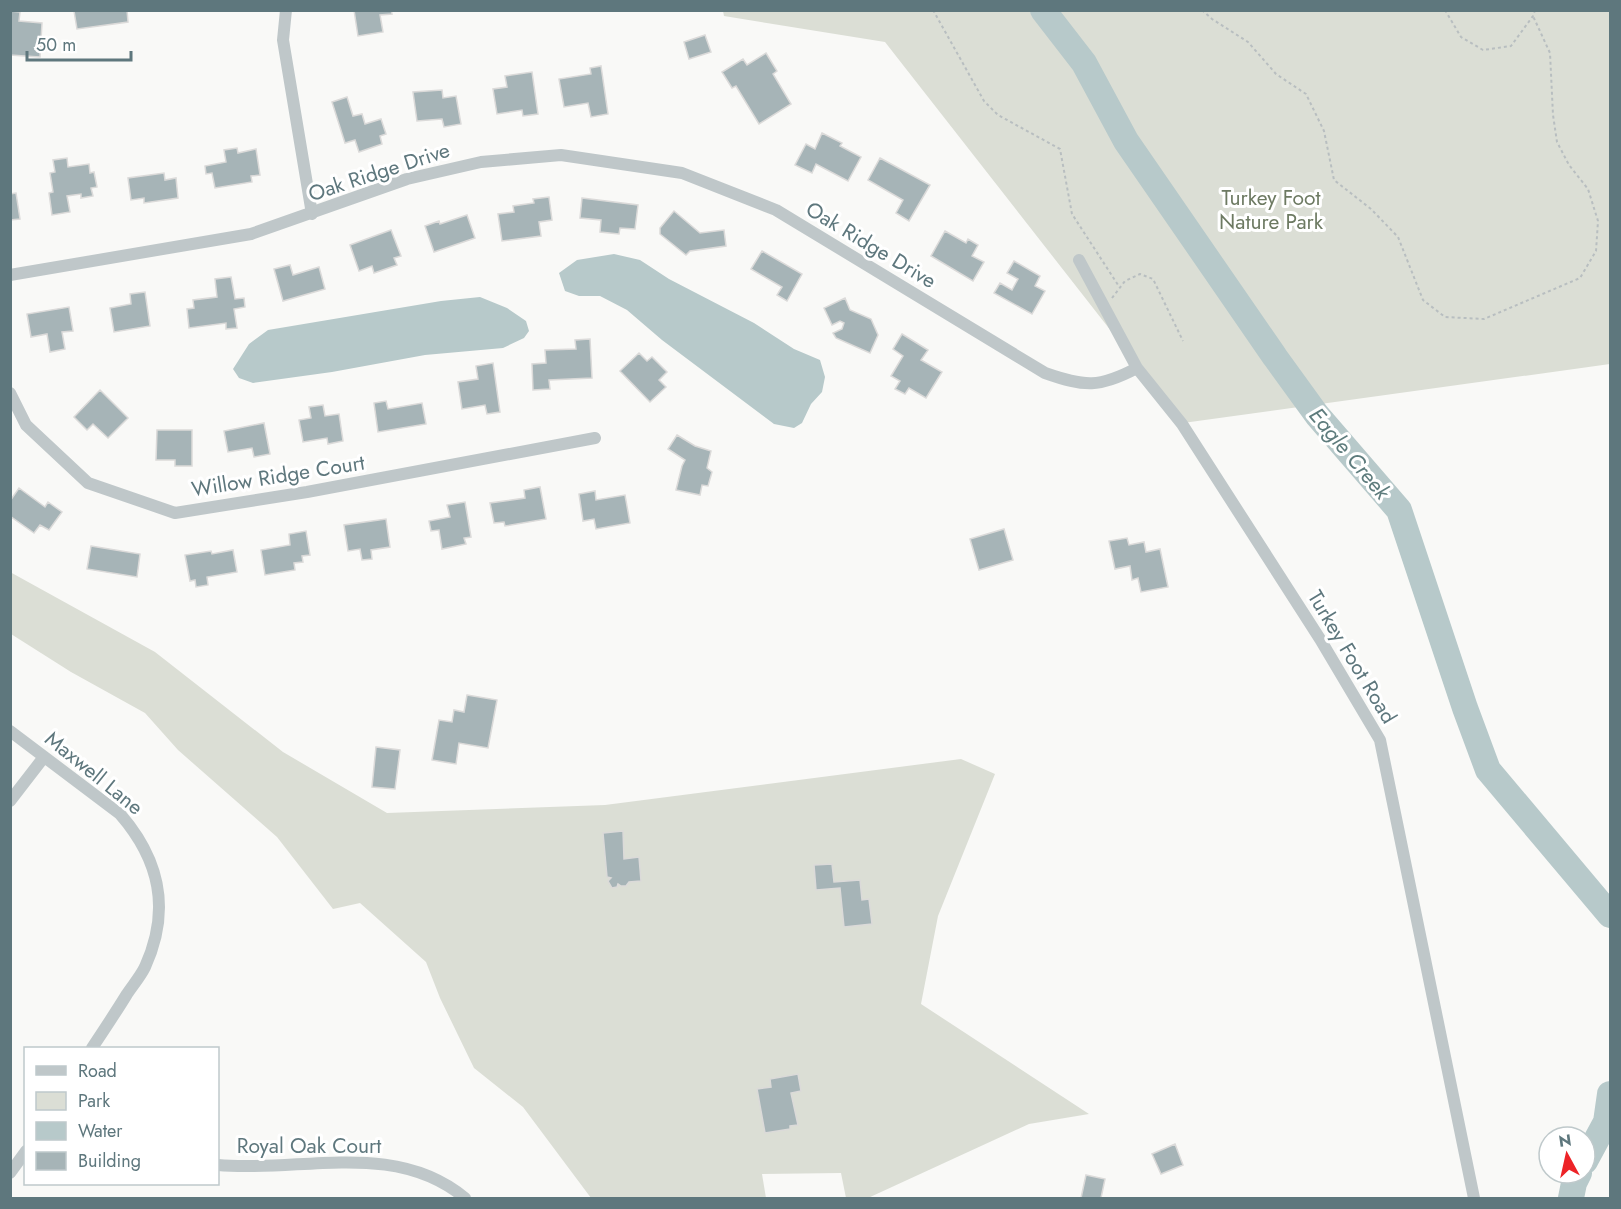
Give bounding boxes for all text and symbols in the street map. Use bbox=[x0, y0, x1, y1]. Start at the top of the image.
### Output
scale bar bbox=[27, 24, 130, 62]
text: 50 m bbox=[36, 32, 76, 58]
street label: Oak Ridge Drive bbox=[304, 135, 454, 209]
park label: Turkey Foot Nature Park bbox=[1219, 183, 1324, 237]
street label: Oak Ridge Drive bbox=[800, 194, 942, 296]
water label: Eagle Creek bbox=[1302, 400, 1399, 507]
street label: Willow Ridge Court bbox=[189, 447, 367, 505]
street label: Turkey Foot Road bbox=[1300, 585, 1404, 729]
street label: Maxwell Lane bbox=[39, 724, 150, 822]
legend bbox=[24, 1047, 219, 1185]
text: Road bbox=[78, 1058, 117, 1084]
text: Park bbox=[78, 1088, 110, 1114]
text: Water bbox=[78, 1118, 123, 1144]
north arrow bbox=[1537, 1125, 1597, 1185]
text: N bbox=[1557, 1128, 1573, 1153]
street label: Royal Oak Court bbox=[237, 1131, 381, 1161]
text: Building bbox=[78, 1148, 141, 1174]

